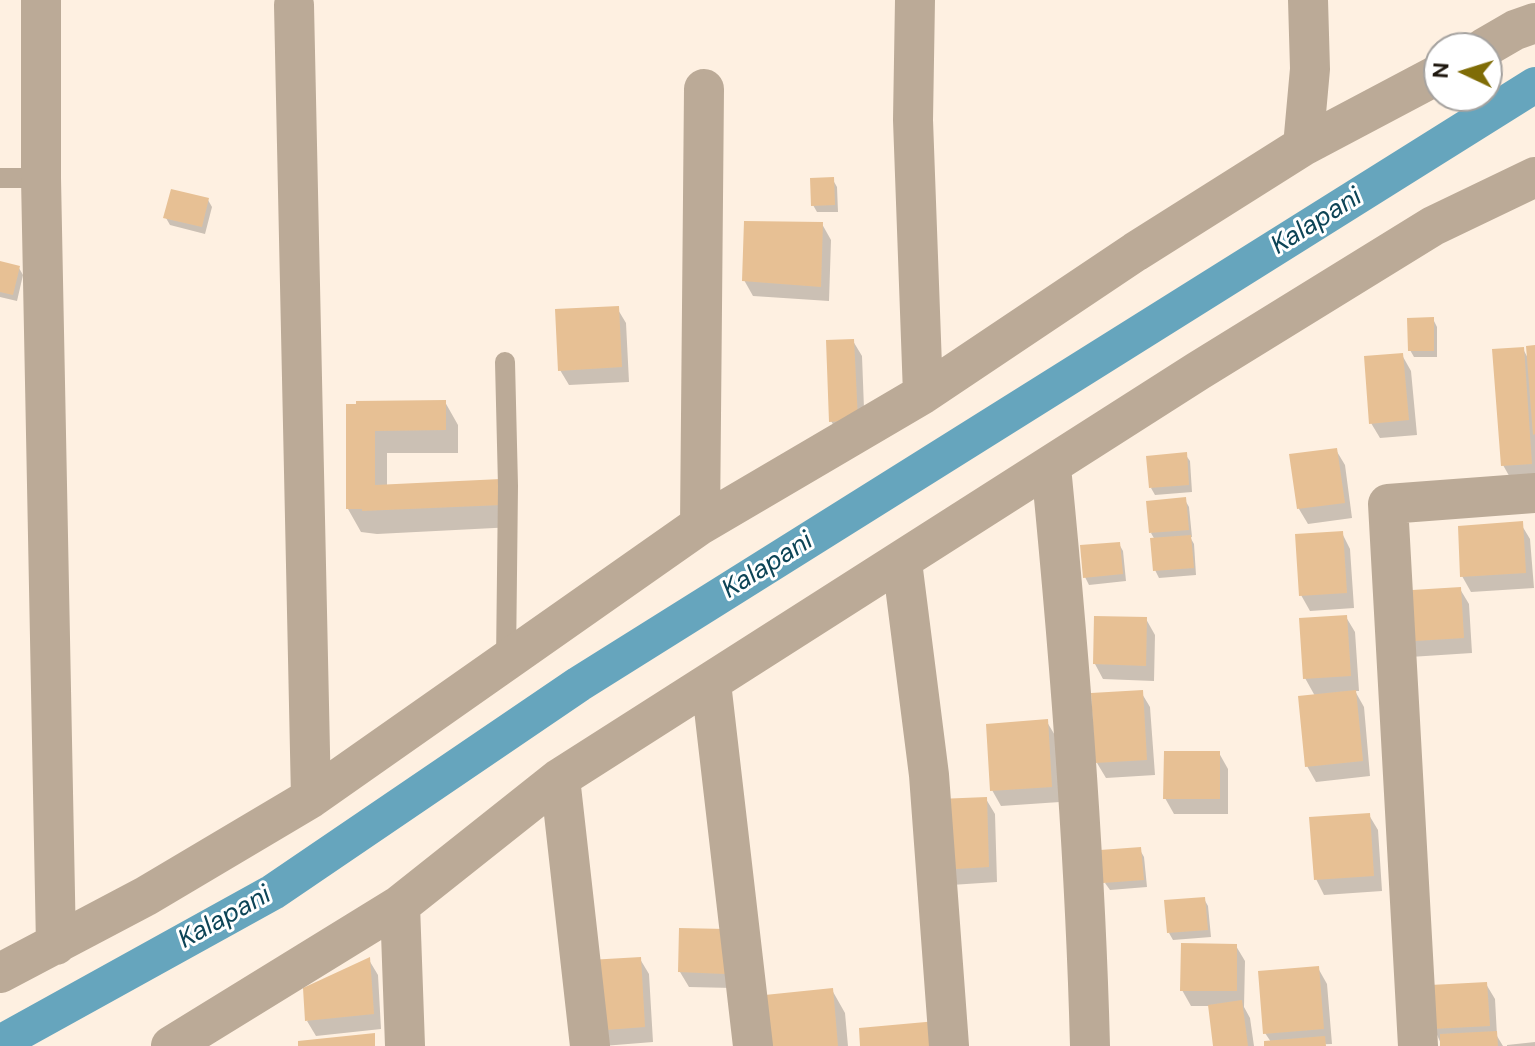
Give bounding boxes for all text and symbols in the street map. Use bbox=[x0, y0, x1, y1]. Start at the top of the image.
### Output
north arrow bbox=[1423, 32, 1503, 112]
text: N bbox=[1426, 61, 1456, 79]
water label: Kalapani bbox=[1266, 182, 1368, 262]
water label: Kalapani bbox=[717, 526, 819, 606]
water label: Kalapani bbox=[173, 880, 277, 956]

